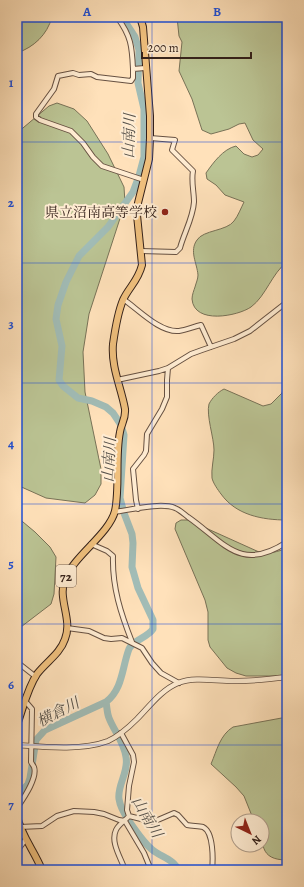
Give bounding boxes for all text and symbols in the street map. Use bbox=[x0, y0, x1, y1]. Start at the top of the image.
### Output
text: A bbox=[82, 3, 92, 20]
text: B bbox=[213, 3, 221, 20]
scale bar bbox=[142, 34, 251, 60]
text: 200 m bbox=[148, 40, 179, 56]
text: 1 bbox=[9, 74, 14, 91]
water label: 山南川 bbox=[118, 111, 140, 159]
text: 2 bbox=[8, 194, 15, 211]
place label: 県立沼南高等学校 bbox=[45, 203, 157, 222]
marker: 県立沼南高等学校 bbox=[160, 207, 170, 217]
text: 3 bbox=[8, 315, 14, 332]
text: 4 bbox=[8, 435, 14, 452]
water label: 山南川 bbox=[98, 435, 120, 483]
text: 5 bbox=[8, 555, 14, 572]
road number: 72 bbox=[56, 565, 76, 587]
text: 6 bbox=[8, 676, 14, 693]
water label: 横倉川 bbox=[33, 692, 84, 731]
water label: 山南川 bbox=[127, 793, 168, 843]
text: 7 bbox=[8, 796, 14, 813]
north arrow bbox=[230, 813, 270, 853]
text: N bbox=[248, 832, 265, 848]

